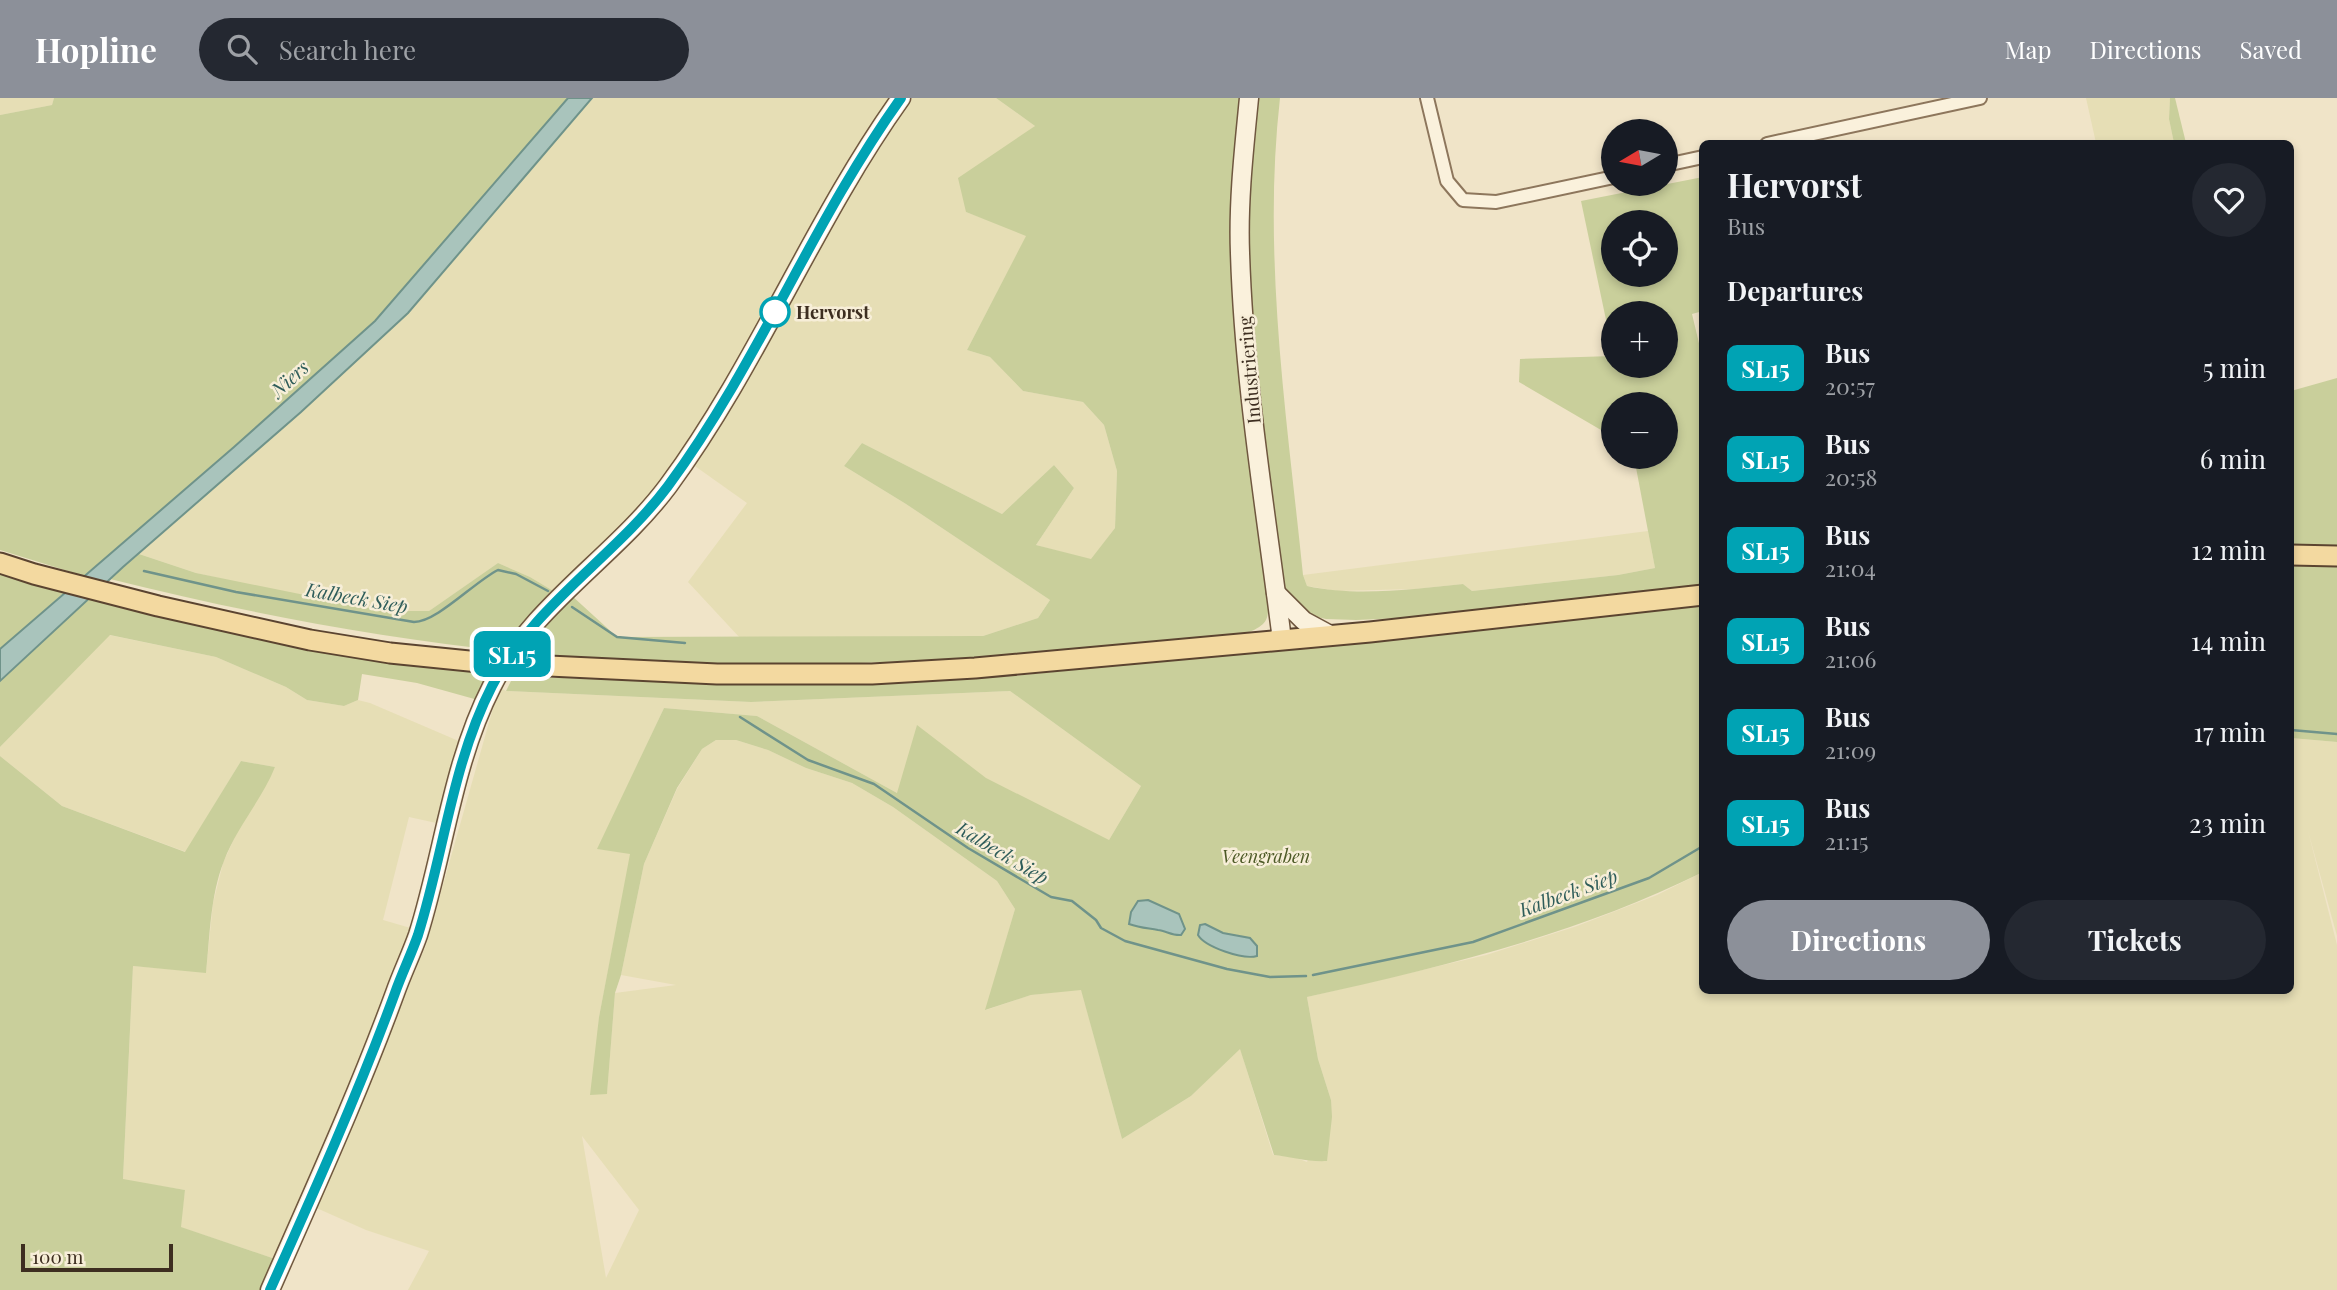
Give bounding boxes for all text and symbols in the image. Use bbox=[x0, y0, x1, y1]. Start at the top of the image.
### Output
search box bbox=[199, 18, 689, 81]
text: Hopline bbox=[35, 27, 157, 71]
icon: search bbox=[223, 30, 261, 68]
text: Search here bbox=[279, 32, 416, 67]
text: Map bbox=[2005, 33, 2051, 65]
text: Directions bbox=[2089, 33, 2202, 65]
text: Saved bbox=[2240, 33, 2302, 65]
north arrow bbox=[1601, 119, 1678, 196]
map controls bbox=[1601, 119, 1678, 469]
text: Hervorst bbox=[1727, 162, 1862, 206]
button: heart bbox=[2192, 163, 2266, 237]
button: locate bbox=[1601, 210, 1678, 287]
text: Bus bbox=[1727, 210, 1765, 241]
text: Departures bbox=[1727, 273, 1863, 308]
marker: Hervorst bbox=[760, 297, 790, 327]
place label: Hervorst bbox=[796, 300, 870, 324]
button: + bbox=[1601, 301, 1678, 378]
street label: Industriering bbox=[1232, 315, 1266, 425]
text: Bus bbox=[1825, 335, 1870, 370]
text: 5 min bbox=[2203, 350, 2266, 385]
text: SL15 bbox=[1741, 352, 1790, 384]
water label: Niers bbox=[263, 354, 314, 403]
text: 20:57 bbox=[1825, 370, 1875, 401]
button: − bbox=[1601, 392, 1678, 469]
text: Bus bbox=[1825, 426, 1870, 461]
text: 6 min bbox=[2200, 441, 2266, 476]
text: SL15 bbox=[1741, 443, 1790, 475]
text: 20:58 bbox=[1825, 461, 1877, 492]
text: Bus bbox=[1825, 517, 1870, 552]
text: 12 min bbox=[2191, 532, 2266, 567]
text: SL15 bbox=[1741, 534, 1790, 566]
text: 21:04 bbox=[1825, 552, 1876, 583]
water label: Kalbeck Siep bbox=[303, 575, 410, 619]
text: Bus bbox=[1825, 608, 1870, 643]
text: 14 min bbox=[2191, 623, 2266, 658]
text: SL15 bbox=[1741, 625, 1790, 657]
line badge: SL15 bbox=[463, 631, 561, 677]
text: SL15 bbox=[488, 638, 536, 670]
text: 21:06 bbox=[1825, 643, 1876, 674]
text: Bus bbox=[1825, 699, 1870, 734]
text: 17 min bbox=[2193, 714, 2266, 749]
text: SL15 bbox=[1741, 716, 1790, 748]
text: 21:09 bbox=[1825, 734, 1876, 765]
text: Bus bbox=[1825, 790, 1870, 825]
text: 23 min bbox=[2189, 805, 2266, 840]
text: SL15 bbox=[1741, 807, 1790, 839]
water label: Kalbeck Siep bbox=[951, 814, 1054, 890]
text: 21:15 bbox=[1825, 825, 1868, 856]
park label: Veengraben bbox=[1222, 844, 1310, 868]
water label: Kalbeck Siep bbox=[1514, 862, 1621, 922]
button: Directions bbox=[1727, 900, 1990, 980]
button: Tickets bbox=[2004, 900, 2266, 980]
scale bar bbox=[21, 1241, 173, 1273]
text: 100 m bbox=[32, 1243, 83, 1269]

